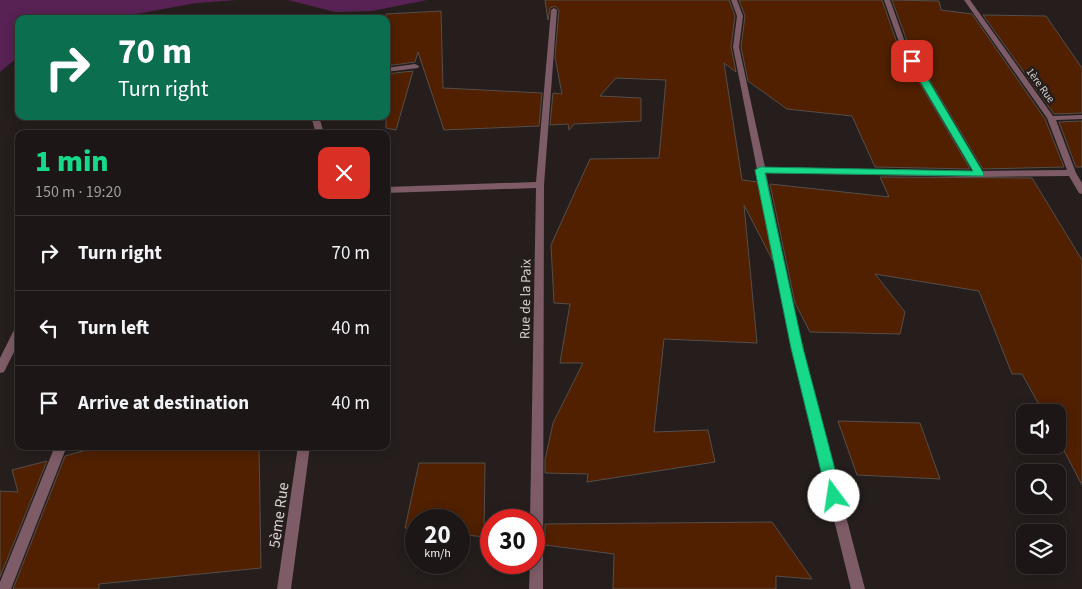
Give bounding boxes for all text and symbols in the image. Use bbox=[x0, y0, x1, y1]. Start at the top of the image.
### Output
text: 70 m bbox=[118, 27, 192, 77]
icon: right bbox=[35, 35, 100, 100]
pin bbox=[891, 40, 933, 82]
icon: arrive bbox=[898, 47, 926, 75]
street label: 1ère Rue bbox=[1023, 65, 1059, 106]
text: Turn right bbox=[118, 73, 208, 105]
text: 1 min bbox=[35, 140, 109, 183]
button: close bbox=[318, 147, 370, 199]
text: 150 m · 19:20 bbox=[35, 181, 122, 203]
icon: right bbox=[35, 239, 63, 267]
text: Turn right bbox=[78, 240, 162, 267]
text: 70 m bbox=[332, 240, 370, 267]
street label: Rue de la Paix bbox=[515, 258, 537, 339]
icon: left bbox=[35, 314, 63, 342]
text: Turn left bbox=[78, 315, 149, 342]
text: 40 m bbox=[332, 315, 370, 342]
icon: arrive bbox=[35, 389, 63, 417]
text: Arrive at destination bbox=[78, 390, 249, 417]
text: 40 m bbox=[332, 390, 370, 417]
map controls bbox=[1016, 404, 1066, 574]
button: sound bbox=[1016, 404, 1066, 454]
button: search bbox=[1016, 464, 1066, 514]
position arrow bbox=[807, 469, 859, 521]
street label: 5ème Rue bbox=[264, 481, 294, 549]
speed limit sign: 30 bbox=[480, 509, 545, 574]
text: 20 bbox=[424, 517, 451, 553]
button: layers bbox=[1016, 524, 1066, 574]
text: km/h bbox=[424, 545, 451, 562]

